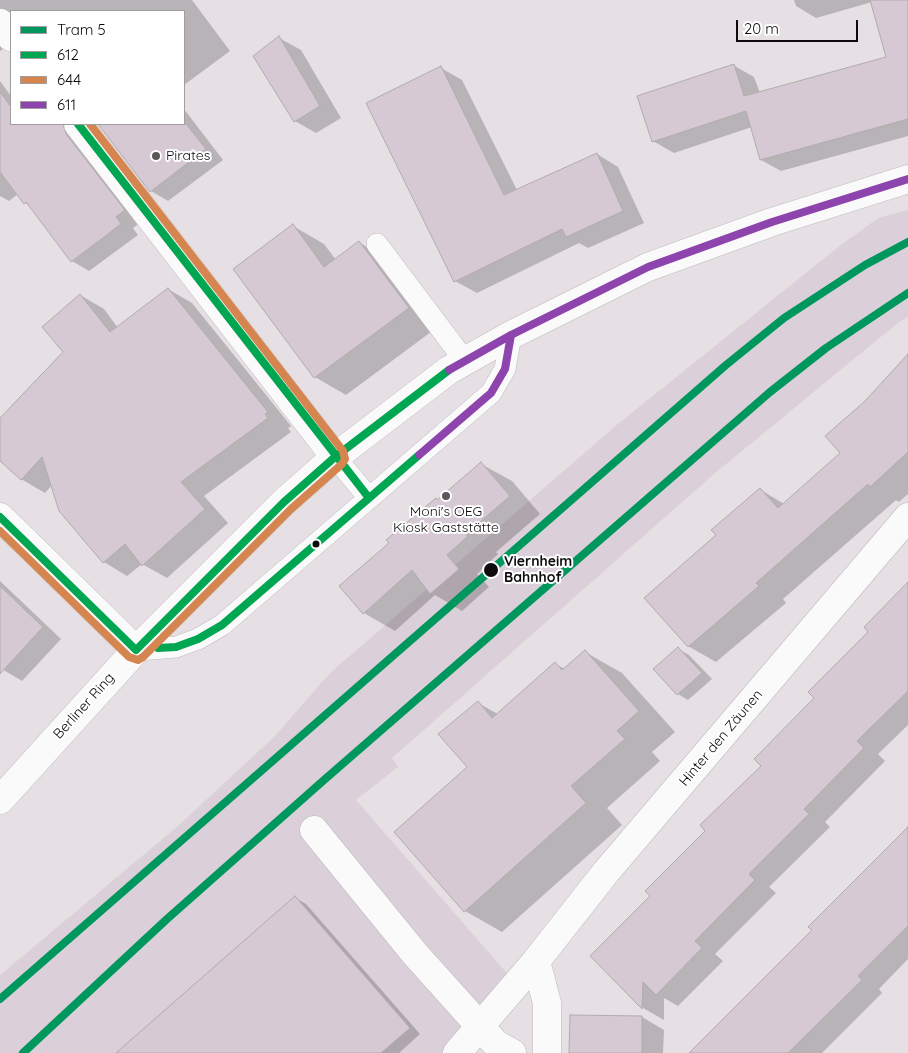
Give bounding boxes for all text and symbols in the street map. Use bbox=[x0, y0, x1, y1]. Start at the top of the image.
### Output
legend bbox=[10, 10, 185, 125]
scale bar bbox=[738, 10, 860, 42]
text: 20 m bbox=[744, 19, 779, 38]
text: Tram 5 bbox=[57, 20, 106, 39]
text: 612 bbox=[57, 45, 79, 64]
text: 644 bbox=[57, 70, 81, 89]
text: 611 bbox=[57, 95, 76, 114]
place label: Pirates bbox=[166, 148, 210, 164]
marker: Pirates bbox=[150, 150, 162, 162]
marker: Moni's OEG Kiosk Gaststätte bbox=[440, 490, 452, 502]
place label: Moni's OEG Kiosk Gaststätte bbox=[393, 504, 499, 536]
unlabelled marker bbox=[311, 539, 321, 549]
place label: Viernheim Bahnhof bbox=[504, 554, 572, 586]
marker: Viernheim Bahnhof bbox=[482, 561, 500, 579]
street label: Berliner Ring bbox=[50, 670, 118, 742]
street label: Hinter den Zäunen bbox=[676, 686, 766, 790]

